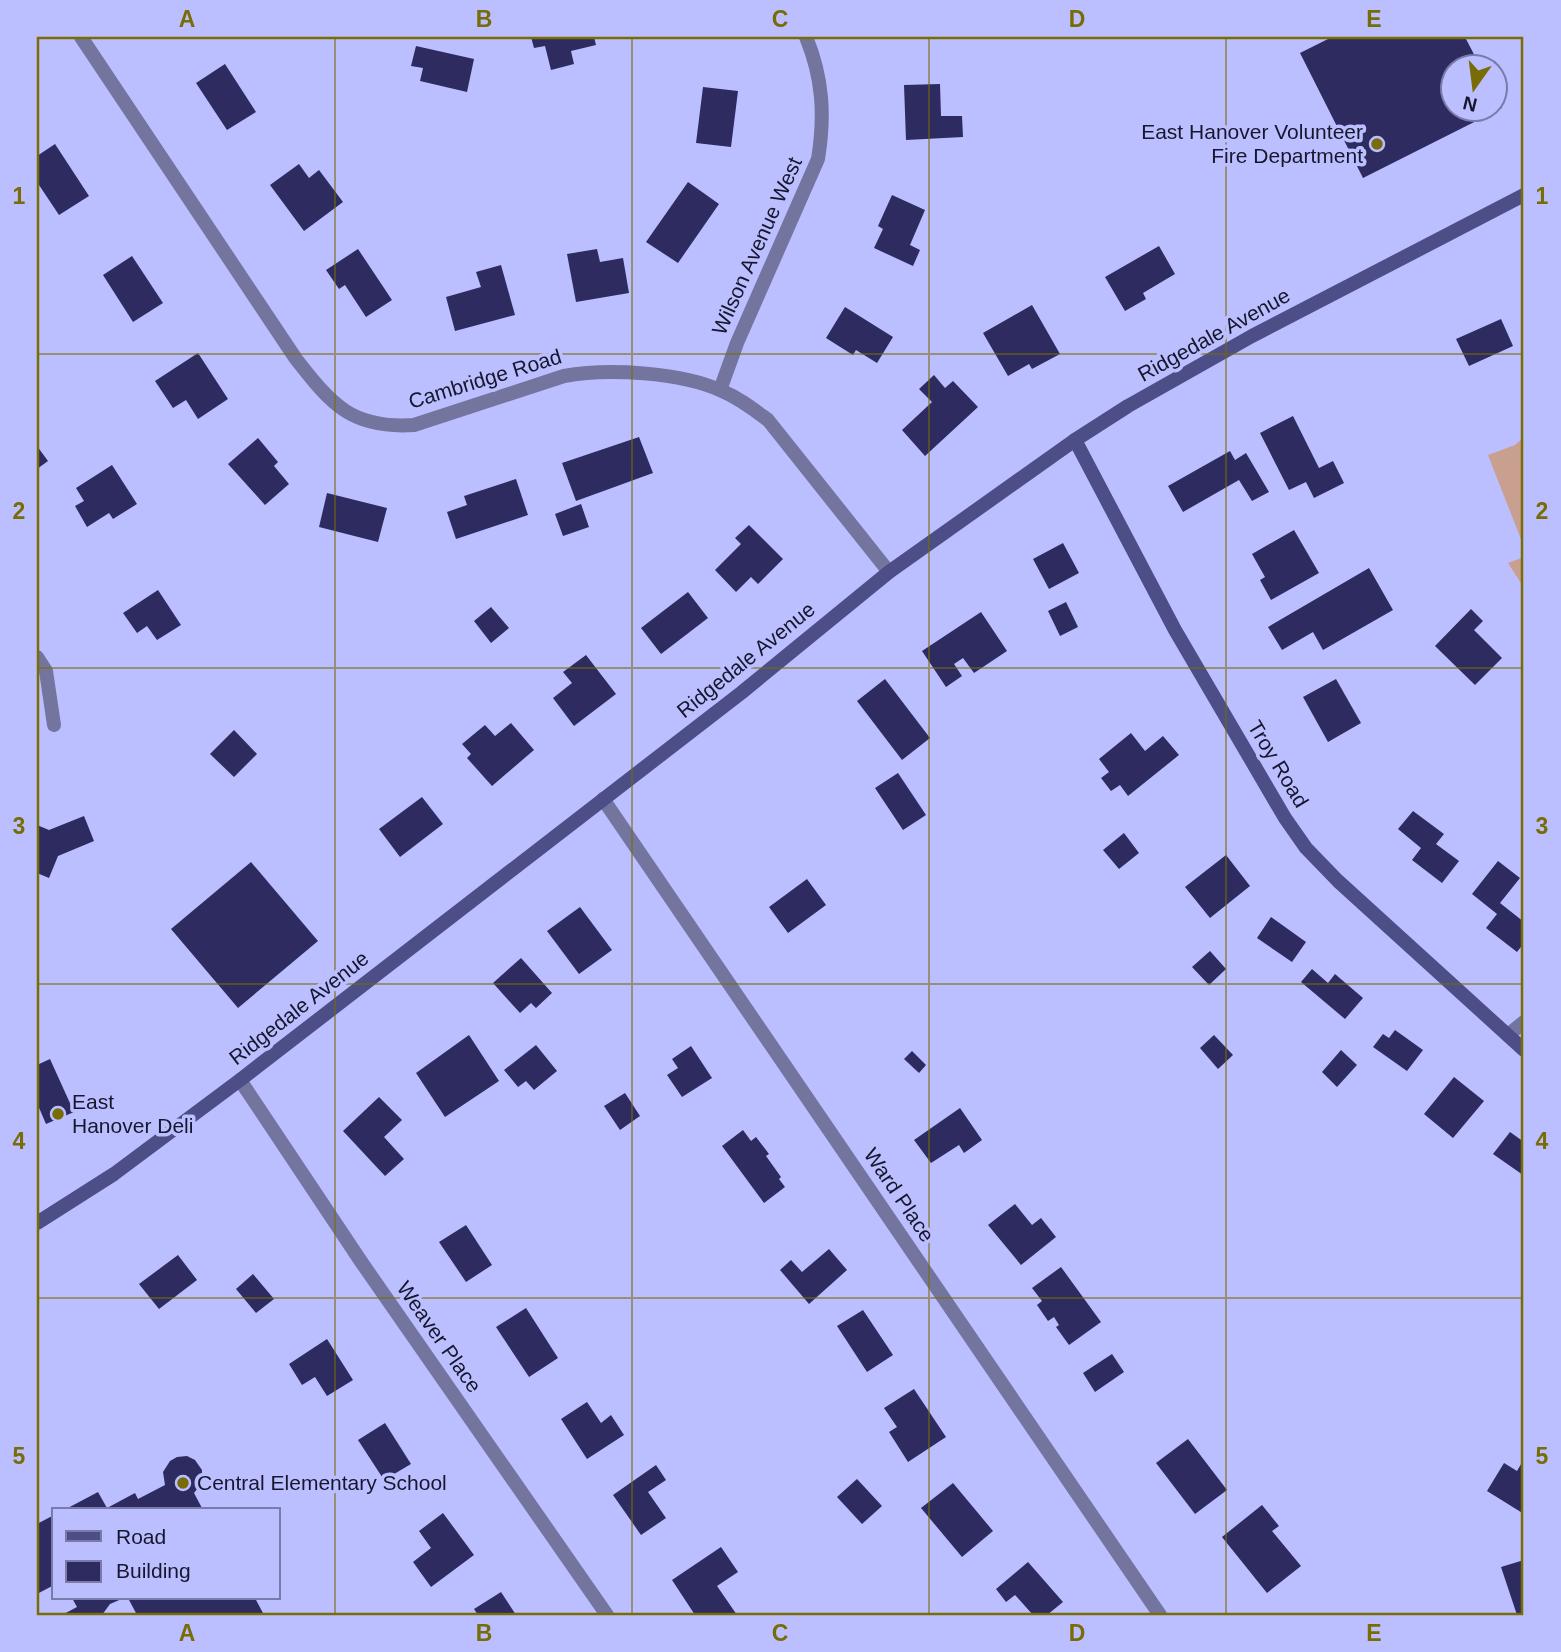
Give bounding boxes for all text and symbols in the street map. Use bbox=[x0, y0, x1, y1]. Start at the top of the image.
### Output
text: A bbox=[179, 6, 195, 32]
text: B bbox=[476, 6, 492, 32]
text: C bbox=[772, 6, 788, 32]
text: D bbox=[1069, 6, 1085, 32]
text: E bbox=[1366, 6, 1382, 32]
north arrow bbox=[1438, 52, 1508, 122]
text: N bbox=[1461, 92, 1479, 116]
place label: East Hanover Volunteer Fire Department bbox=[1141, 120, 1363, 167]
marker: East Hanover Volunteer Fire Department bbox=[1369, 136, 1385, 152]
street label: Wilson Avenue West bbox=[707, 153, 806, 338]
text: 1 bbox=[13, 183, 26, 209]
text: 1 bbox=[1536, 183, 1549, 209]
street label: Ridgedale Avenue bbox=[1134, 283, 1294, 386]
street label: Cambridge Road bbox=[406, 344, 564, 413]
text: 2 bbox=[13, 498, 25, 524]
text: 2 bbox=[1536, 498, 1548, 524]
street label: Ridgedale Avenue bbox=[672, 597, 819, 722]
street label: Troy Road bbox=[1244, 716, 1313, 811]
text: 3 bbox=[13, 813, 25, 839]
text: 3 bbox=[1536, 813, 1548, 839]
street label: Ridgedale Avenue bbox=[225, 946, 373, 1069]
place label: East Hanover Deli bbox=[72, 1090, 193, 1137]
marker: East Hanover Deli bbox=[50, 1106, 66, 1122]
text: 4 bbox=[13, 1128, 26, 1154]
text: 4 bbox=[1536, 1128, 1549, 1154]
street label: Ward Place bbox=[860, 1144, 939, 1246]
street label: Weaver Place bbox=[393, 1277, 486, 1397]
text: 5 bbox=[13, 1443, 26, 1469]
text: 5 bbox=[1536, 1443, 1549, 1469]
place label: Central Elementary School bbox=[197, 1471, 447, 1494]
marker: Central Elementary School bbox=[175, 1475, 191, 1491]
legend bbox=[52, 1508, 280, 1600]
text: Road bbox=[116, 1525, 166, 1548]
text: Building bbox=[116, 1559, 191, 1582]
text: A bbox=[179, 1620, 195, 1646]
text: B bbox=[476, 1620, 492, 1646]
text: C bbox=[772, 1620, 788, 1646]
text: D bbox=[1069, 1620, 1085, 1646]
text: E bbox=[1366, 1620, 1382, 1646]

